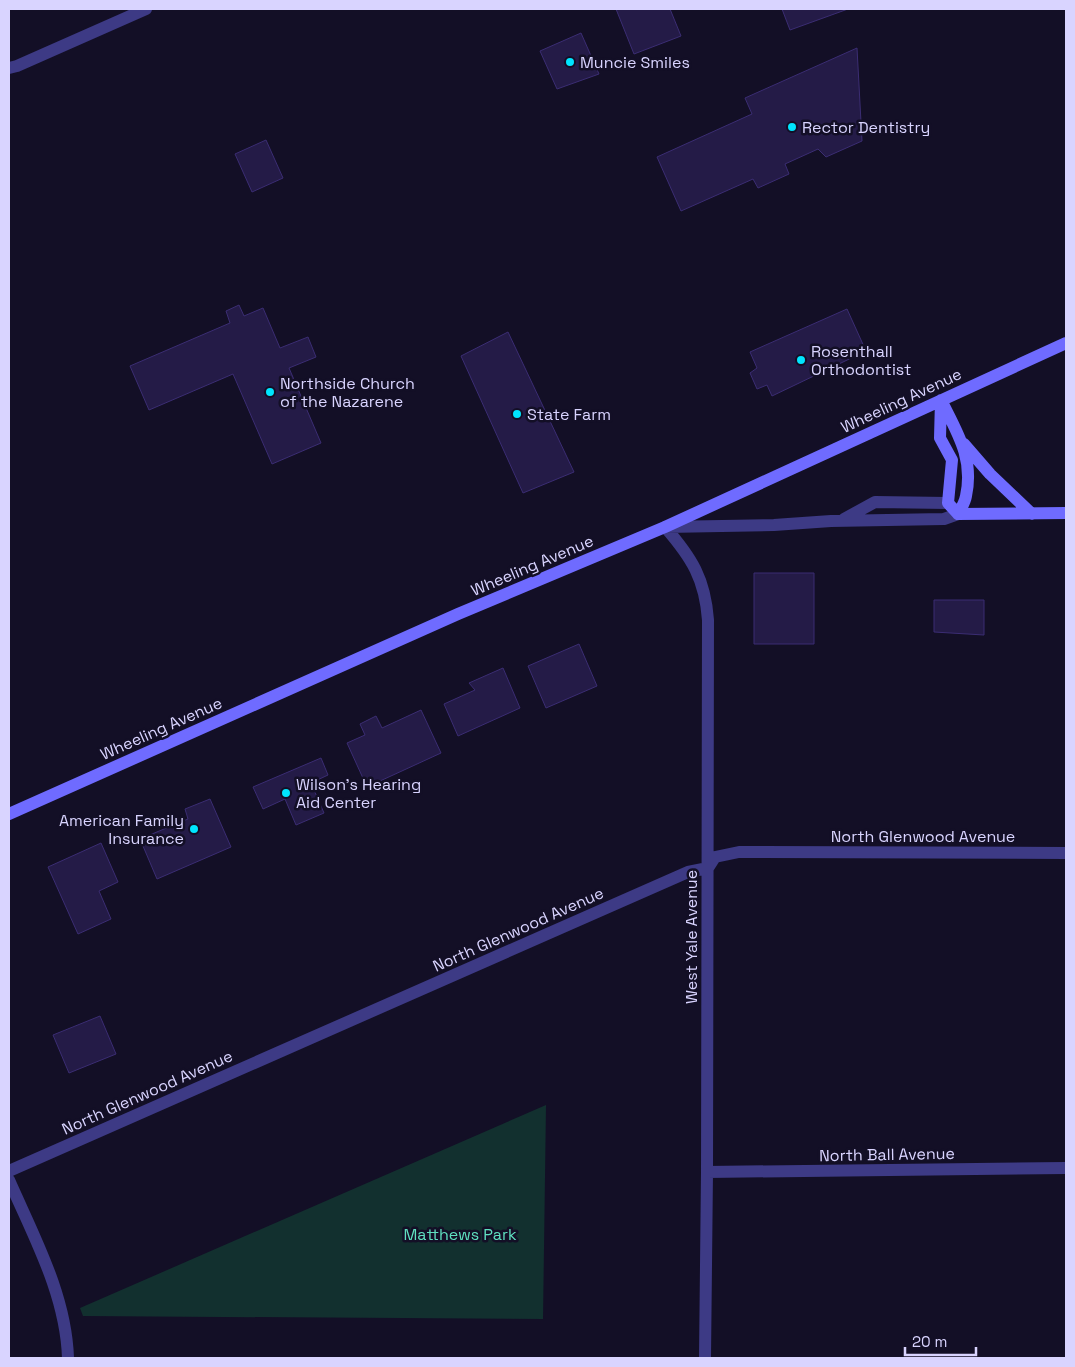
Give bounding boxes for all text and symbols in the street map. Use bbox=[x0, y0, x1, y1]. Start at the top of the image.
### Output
place label: Muncie Smiles bbox=[580, 52, 690, 73]
marker: Muncie Smiles bbox=[564, 56, 576, 68]
place label: Rector Dentistry bbox=[802, 117, 930, 138]
marker: Rector Dentistry bbox=[786, 121, 798, 133]
place label: Rosenthall Orthodontist bbox=[811, 341, 911, 380]
marker: Rosenthall Orthodontist bbox=[795, 354, 807, 366]
street label: Wheeling Avenue bbox=[837, 363, 965, 438]
place label: Northside Church of the Nazarene bbox=[280, 373, 415, 412]
marker: Northside Church of the Nazarene bbox=[264, 386, 276, 398]
place label: State Farm bbox=[527, 404, 611, 425]
marker: State Farm bbox=[511, 408, 523, 420]
street label: Wheeling Avenue bbox=[468, 530, 597, 601]
street label: Wheeling Avenue bbox=[97, 692, 225, 765]
place label: Wilson's Hearing Aid Center bbox=[296, 774, 421, 813]
marker: Wilson's Hearing Aid Center bbox=[280, 787, 292, 799]
place label: American Family Insurance bbox=[59, 810, 184, 849]
marker: American Family Insurance bbox=[188, 823, 200, 835]
street label: North Glenwood Avenue bbox=[831, 826, 1015, 847]
street label: West Yale Avenue bbox=[681, 870, 702, 1004]
street label: North Glenwood Avenue bbox=[430, 882, 607, 977]
street label: North Glenwood Avenue bbox=[59, 1045, 236, 1140]
street label: North Ball Avenue bbox=[819, 1143, 955, 1166]
park label: Matthews Park bbox=[403, 1224, 517, 1245]
scale bar bbox=[905, 1324, 976, 1356]
text: 20 m bbox=[912, 1332, 947, 1351]

